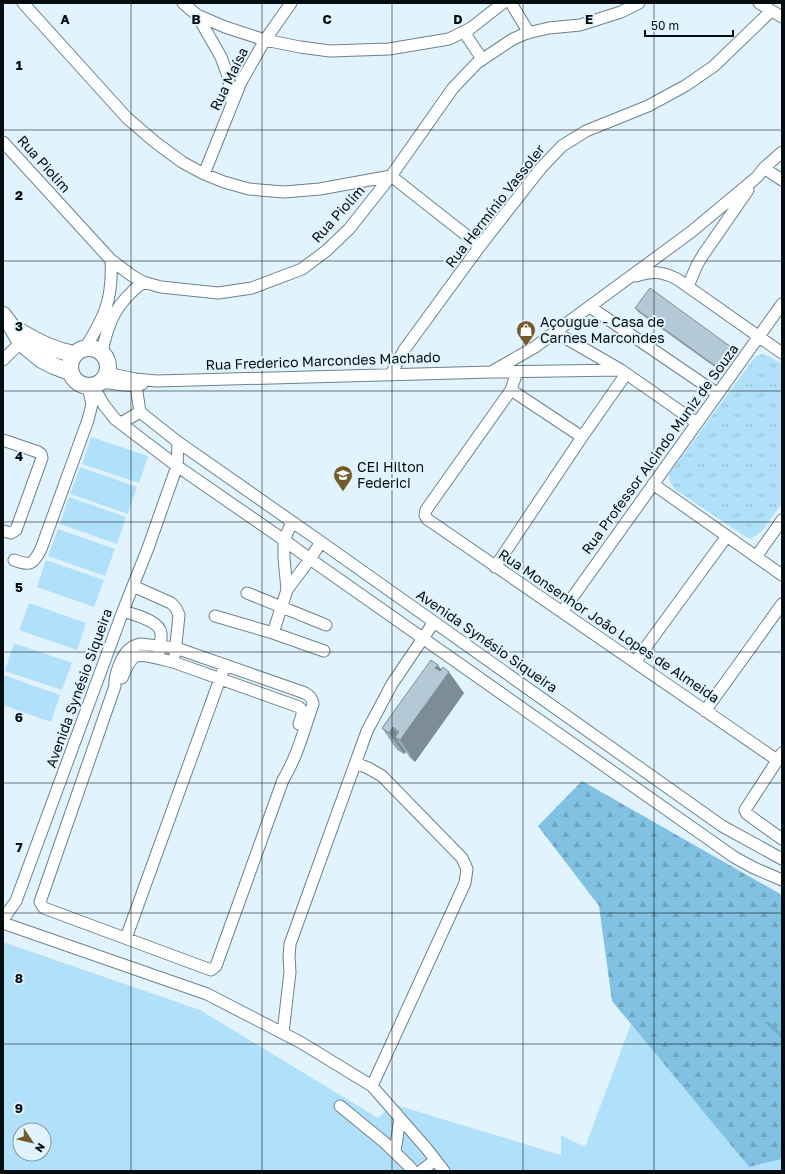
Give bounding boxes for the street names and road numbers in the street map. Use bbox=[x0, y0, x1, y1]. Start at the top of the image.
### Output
street label: Rua Maísa bbox=[206, 44, 251, 113]
street label: Rua Piolim bbox=[14, 132, 74, 196]
street label: Rua Hermínio Vassoler bbox=[441, 140, 548, 271]
street label: Rua Piolim bbox=[308, 182, 368, 246]
street label: Rua Professor Alcindo Muniz de Souza bbox=[578, 340, 742, 557]
street label: Rua Frederico Marcondes Machado bbox=[205, 348, 441, 373]
street label: Rua Monsenhor João Lopes de Almeida bbox=[496, 545, 723, 706]
street label: Avenida Synésio Siqueira bbox=[414, 585, 561, 696]
street label: Avenida Synésio Siqueira bbox=[42, 606, 115, 770]

